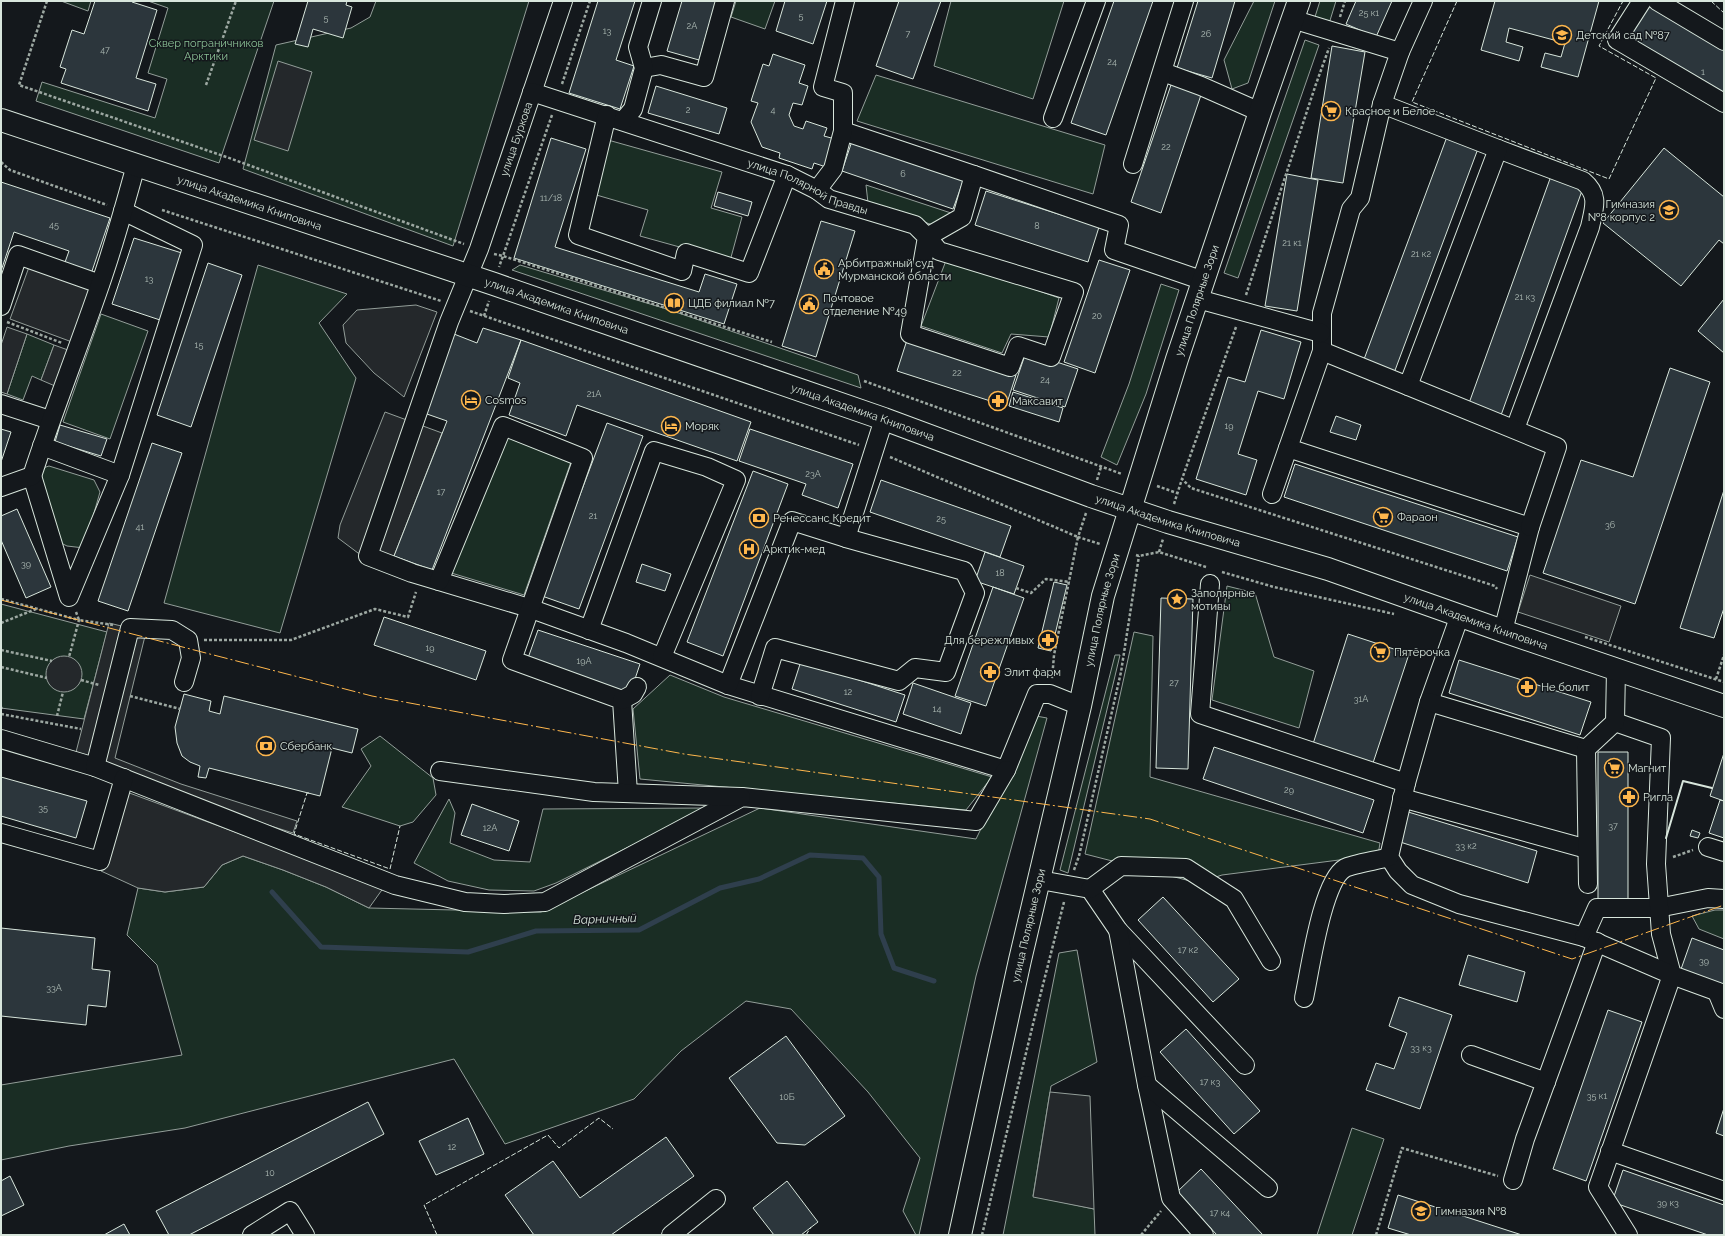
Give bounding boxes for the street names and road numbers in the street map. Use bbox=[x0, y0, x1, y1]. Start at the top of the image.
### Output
street label: улица Буркова bbox=[498, 100, 535, 178]
street label: улица Полярной Правды bbox=[746, 157, 869, 217]
street label: улица Академика Книповича bbox=[176, 173, 323, 233]
street label: улица Полярные Зори bbox=[1173, 243, 1222, 358]
street label: улица Академика Книповича bbox=[483, 275, 630, 337]
street label: улица Академика Книповича bbox=[789, 381, 936, 444]
street label: улица Академика Книповича bbox=[1094, 492, 1242, 550]
street label: улица Полярные Зори bbox=[1082, 552, 1123, 668]
street label: улица Академика Книповича bbox=[1402, 590, 1549, 653]
street label: улица Полярные Зори bbox=[1009, 867, 1048, 984]

